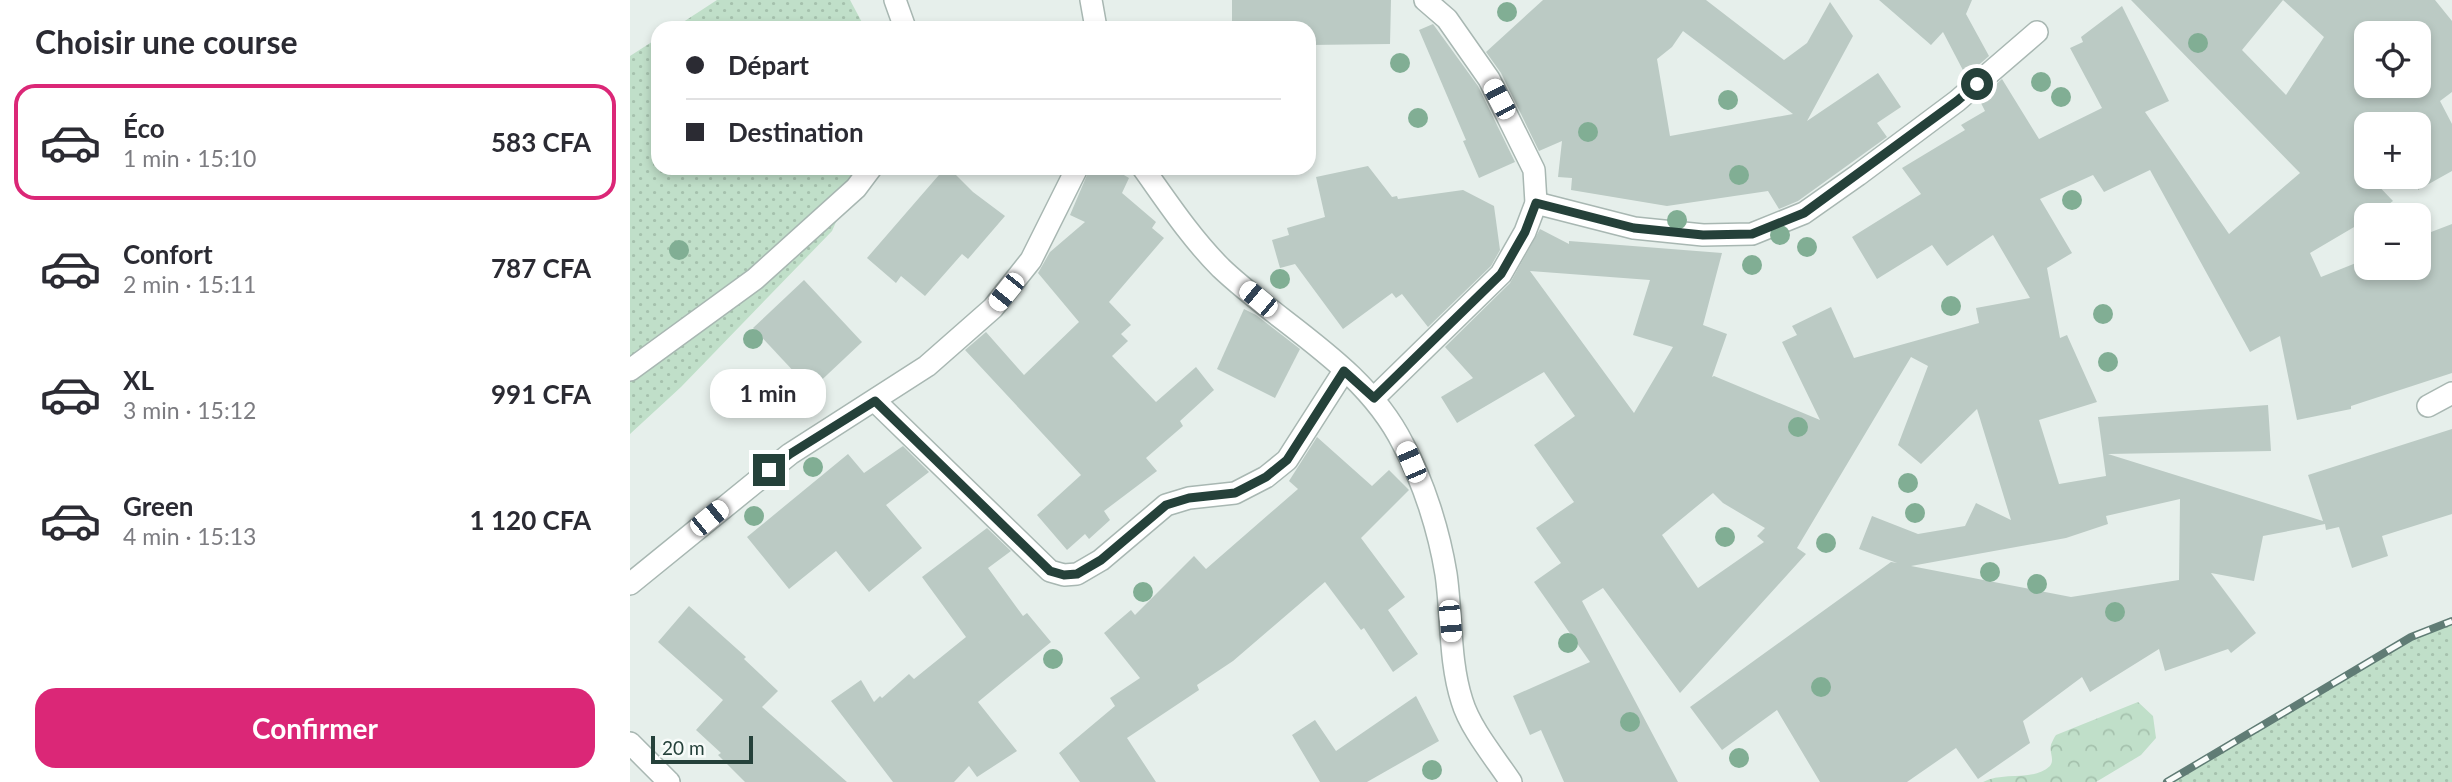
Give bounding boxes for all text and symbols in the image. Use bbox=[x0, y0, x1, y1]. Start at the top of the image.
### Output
map controls bbox=[2354, 21, 2431, 280]
button: locate bbox=[2354, 21, 2431, 98]
text: Choisir une course bbox=[35, 22, 298, 61]
text: Départ bbox=[728, 49, 809, 81]
route start bbox=[1961, 68, 1993, 100]
car bbox=[1480, 76, 1519, 122]
icon: car bbox=[39, 111, 102, 174]
text: Éco bbox=[123, 112, 165, 144]
button: + bbox=[2354, 112, 2431, 189]
text: Destination bbox=[728, 116, 864, 148]
text: 583 CFA bbox=[491, 126, 591, 158]
text: 1 min · 15:10 bbox=[123, 144, 256, 172]
button: − bbox=[2354, 203, 2431, 280]
icon: car bbox=[39, 237, 102, 300]
text: Confort bbox=[123, 238, 213, 270]
text: 787 CFA bbox=[491, 252, 591, 284]
car bbox=[985, 269, 1028, 315]
text: 2 min · 15:11 bbox=[123, 270, 256, 298]
car bbox=[1236, 277, 1281, 321]
icon: car bbox=[39, 363, 102, 426]
text: XL bbox=[123, 364, 154, 396]
callout: 1 min bbox=[711, 368, 827, 418]
text: 991 CFA bbox=[491, 378, 591, 410]
text: 1 min bbox=[739, 379, 797, 407]
text: 3 min · 15:12 bbox=[123, 396, 256, 424]
car bbox=[1394, 439, 1429, 485]
route end bbox=[753, 454, 785, 486]
icon: car bbox=[39, 489, 102, 552]
text: Green bbox=[123, 490, 193, 522]
car bbox=[687, 497, 732, 539]
text: 1 120 CFA bbox=[470, 504, 591, 536]
text: 4 min · 15:13 bbox=[123, 522, 256, 550]
car bbox=[1438, 599, 1463, 643]
button: Confirmer bbox=[35, 688, 595, 768]
scale bar bbox=[651, 733, 752, 765]
text: 20 m bbox=[662, 736, 705, 759]

